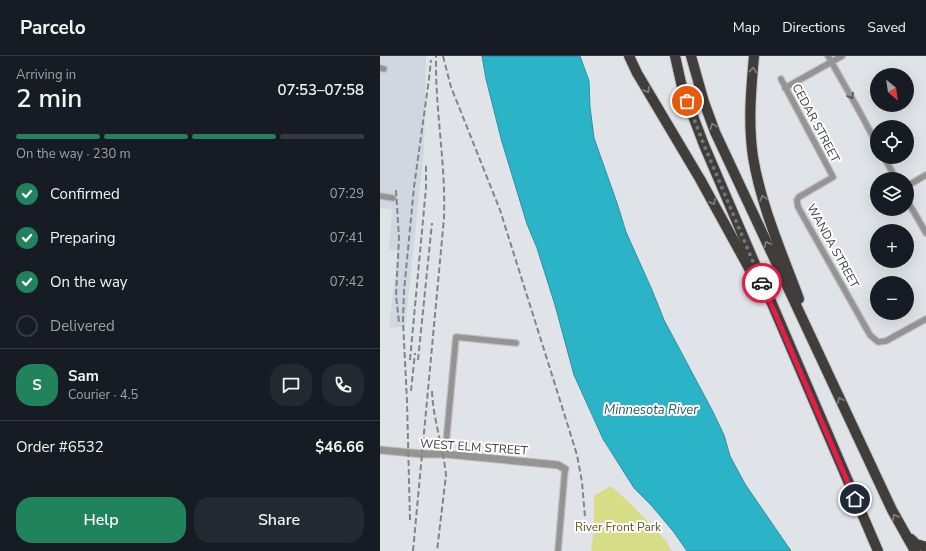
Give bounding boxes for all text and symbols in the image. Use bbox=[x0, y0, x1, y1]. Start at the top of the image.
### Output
text: Parcelo bbox=[20, 15, 86, 41]
text: Map bbox=[733, 18, 760, 37]
text: Directions bbox=[782, 18, 845, 37]
text: Saved bbox=[867, 18, 906, 37]
text: Arriving in bbox=[16, 66, 76, 84]
one-way arrow bbox=[748, 67, 757, 73]
north arrow bbox=[870, 68, 914, 112]
map controls bbox=[870, 68, 914, 320]
text: 07:53–07:58 bbox=[277, 80, 364, 100]
text: 2 min bbox=[16, 81, 82, 116]
street label: CEDAR STREET bbox=[788, 81, 844, 166]
pin bbox=[670, 84, 704, 118]
one-way arrow bbox=[643, 86, 650, 93]
icon: bag bbox=[676, 90, 698, 112]
one-way arrow bbox=[847, 92, 854, 99]
button: locate bbox=[870, 120, 914, 164]
one-way arrow bbox=[709, 122, 717, 129]
text: On the way · 230 m bbox=[16, 145, 131, 163]
button: layers bbox=[870, 172, 914, 216]
icon: check bbox=[16, 183, 38, 205]
text: Confirmed bbox=[50, 184, 120, 204]
text: 07:29 bbox=[330, 185, 364, 203]
one-way arrow bbox=[759, 195, 768, 202]
one-way arrow bbox=[709, 198, 716, 206]
street label: WANDA STREET bbox=[803, 201, 863, 292]
button: + bbox=[870, 224, 914, 268]
icon: check bbox=[16, 227, 38, 249]
text: Preparing bbox=[50, 228, 115, 248]
text: 07:41 bbox=[330, 229, 364, 247]
one-way arrow bbox=[764, 241, 772, 248]
courier bbox=[742, 263, 782, 303]
icon: check bbox=[16, 271, 38, 293]
text: On the way bbox=[50, 272, 128, 292]
icon: car bbox=[751, 272, 773, 294]
text: 07:42 bbox=[330, 273, 364, 291]
button: − bbox=[870, 276, 914, 320]
text: Delivered bbox=[50, 316, 115, 336]
button: chat bbox=[270, 364, 312, 406]
button: phone bbox=[322, 364, 364, 406]
text: Sam bbox=[68, 366, 99, 386]
text: S bbox=[32, 375, 42, 395]
text: Courier · 4.5 bbox=[68, 386, 138, 404]
one-way arrow bbox=[837, 397, 845, 404]
water label: Minnesota River bbox=[604, 401, 698, 419]
street label: WEST ELM STREET bbox=[420, 435, 529, 459]
text: Order #6532 bbox=[16, 437, 104, 457]
text: $46.66 bbox=[315, 437, 364, 457]
pin bbox=[838, 482, 872, 516]
icon: home bbox=[844, 488, 866, 510]
button: Help bbox=[16, 497, 186, 543]
button: Share bbox=[194, 497, 364, 543]
one-way arrow bbox=[893, 514, 900, 521]
park label: River Front Park bbox=[575, 519, 662, 535]

